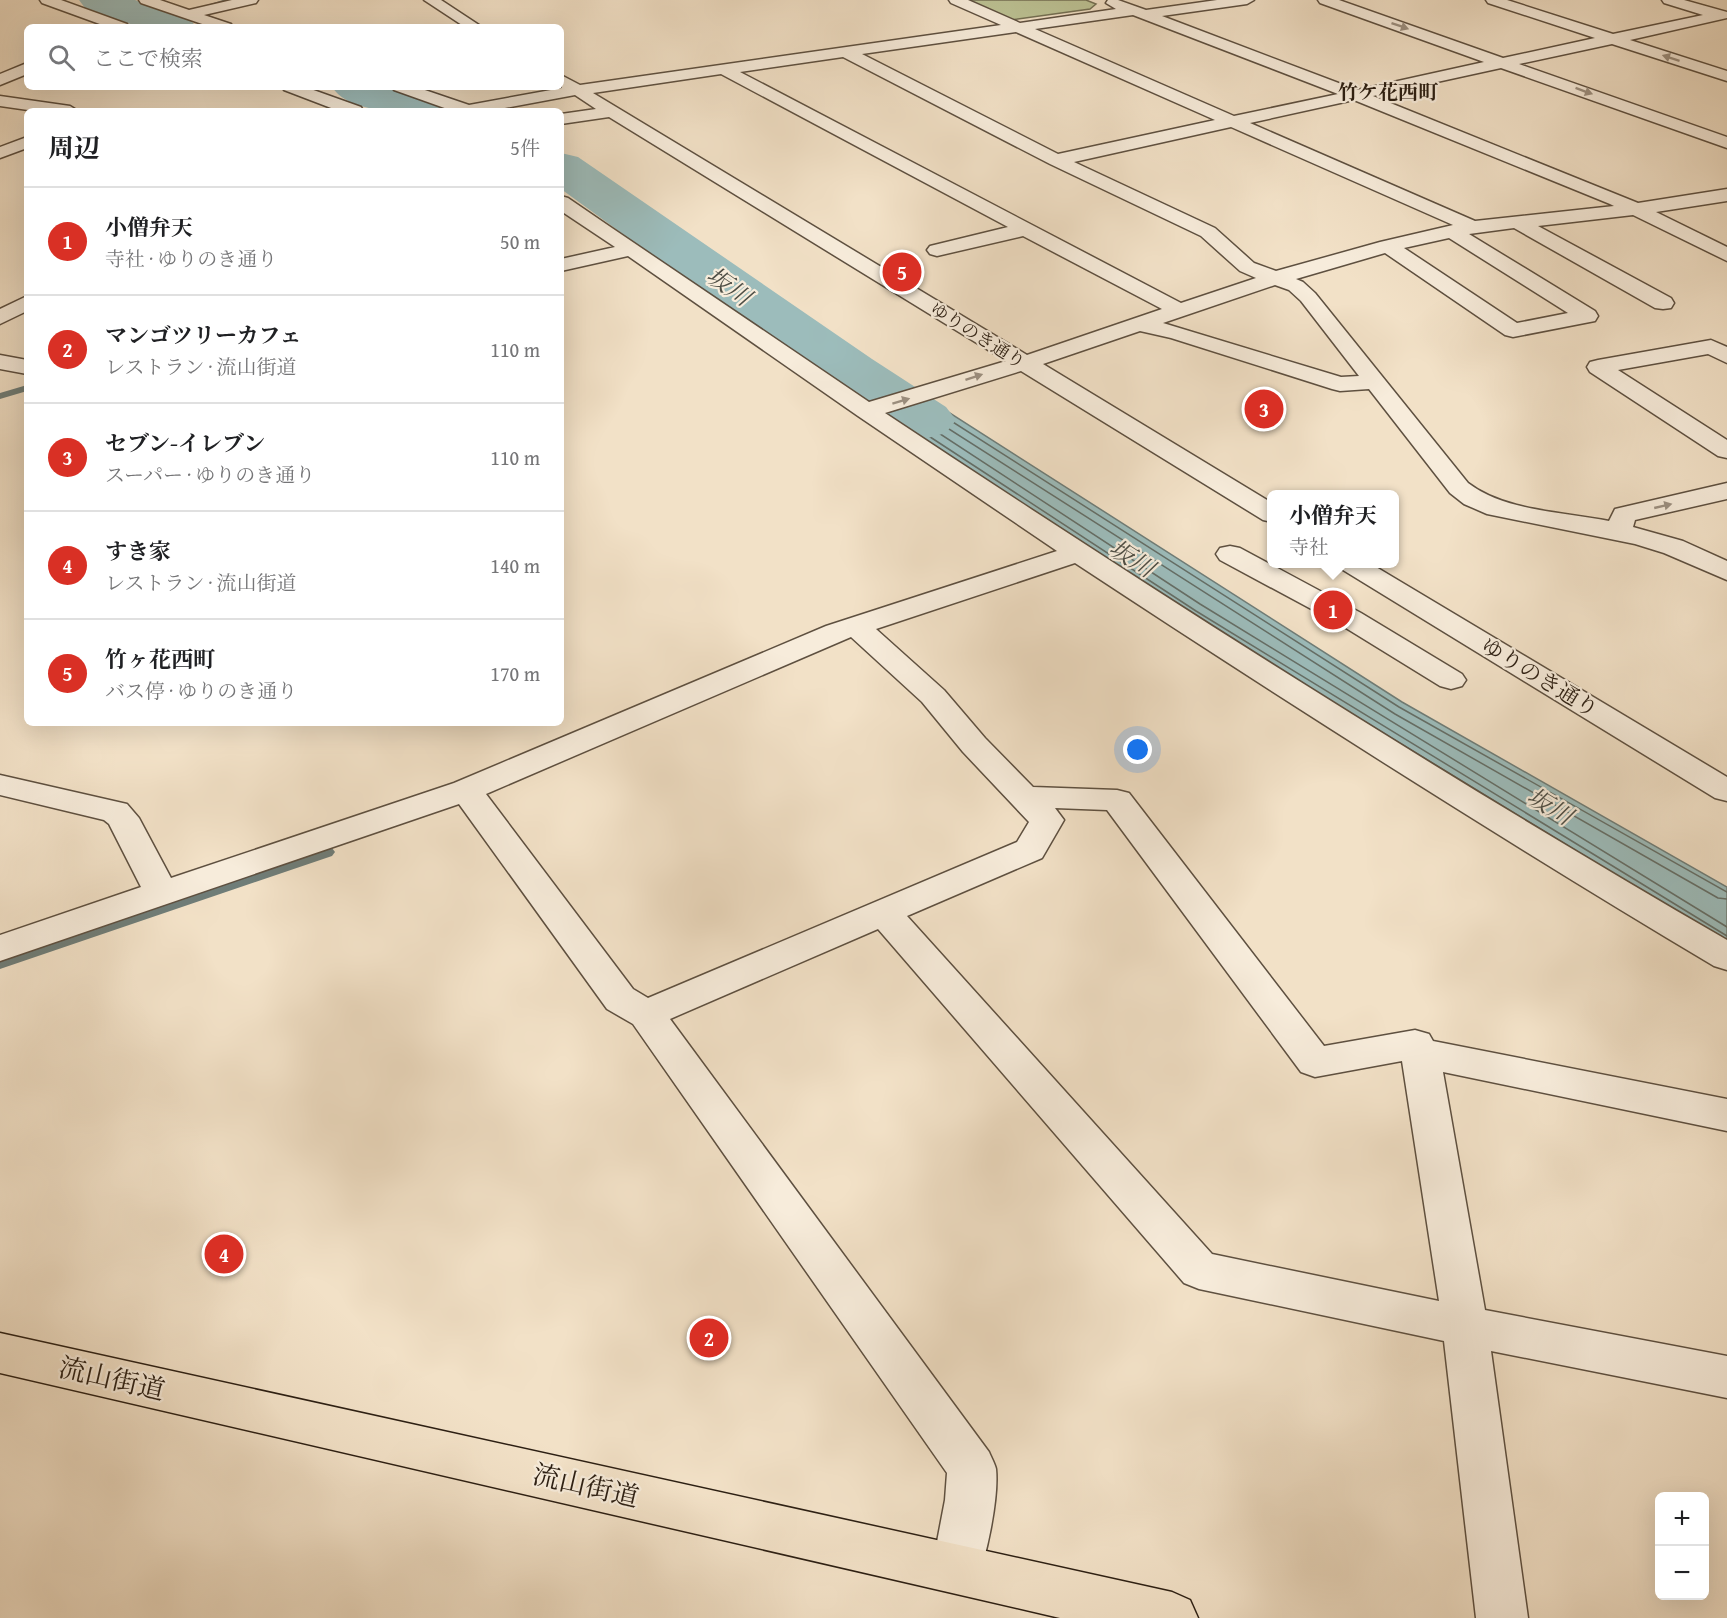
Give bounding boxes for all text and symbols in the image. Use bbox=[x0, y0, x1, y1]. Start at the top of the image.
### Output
one-way arrow bbox=[1391, 22, 1409, 32]
search box bbox=[24, 24, 564, 90]
icon: search bbox=[45, 41, 78, 74]
text: ここで検索 bbox=[93, 42, 203, 74]
one-way arrow bbox=[1662, 52, 1680, 62]
district label: 竹ケ花西町 bbox=[1338, 77, 1439, 106]
one-way arrow bbox=[1575, 87, 1593, 97]
text: 周辺 bbox=[48, 128, 100, 167]
text: 5件 bbox=[510, 133, 540, 162]
text: 小僧弁天 bbox=[105, 211, 193, 243]
text: 1 bbox=[62, 227, 73, 256]
text: 50 m bbox=[500, 227, 540, 256]
text: 寺社 · ゆりのき通り bbox=[105, 244, 277, 273]
pin: 5 bbox=[882, 250, 922, 294]
water label: 坂川 bbox=[699, 258, 761, 316]
street label: ゆりのき通り bbox=[925, 295, 1031, 375]
text: マンゴツリーカフェ bbox=[105, 319, 301, 351]
text: 2 bbox=[62, 335, 73, 364]
text: 110 m bbox=[490, 335, 540, 364]
text: レストラン · 流山街道 bbox=[105, 352, 297, 381]
one-way arrow bbox=[965, 372, 983, 381]
pin: 3 bbox=[1244, 386, 1284, 432]
one-way arrow bbox=[892, 396, 910, 405]
text: セブン-イレブン bbox=[105, 427, 265, 459]
text: 3 bbox=[62, 443, 73, 472]
text: 110 m bbox=[490, 443, 540, 472]
text: スーパー · ゆりのき通り bbox=[105, 460, 315, 489]
popup bbox=[1267, 490, 1399, 568]
text: 小僧弁天 bbox=[1289, 499, 1377, 531]
one-way arrow bbox=[1654, 501, 1673, 510]
water label: 坂川 bbox=[1102, 530, 1164, 587]
text: 寺社 bbox=[1289, 532, 1329, 561]
text: すき家 bbox=[105, 535, 171, 567]
text: 4 bbox=[62, 551, 73, 580]
text: 140 m bbox=[490, 551, 540, 580]
text: レストラン · 流山街道 bbox=[105, 568, 297, 597]
pin: 1 bbox=[1314, 588, 1352, 632]
street label: ゆりのき通り bbox=[1475, 629, 1605, 725]
text: 竹ヶ花西町 bbox=[105, 643, 215, 675]
text: 5 bbox=[62, 659, 73, 688]
text: 170 m bbox=[490, 659, 540, 688]
text: バス停 · ゆりのき通り bbox=[105, 676, 297, 705]
your location bbox=[1123, 735, 1152, 764]
water label: 坂川 bbox=[1520, 779, 1582, 835]
pin: 4 bbox=[204, 1232, 244, 1276]
pin: 2 bbox=[690, 1316, 728, 1360]
street label: 流山街道 bbox=[55, 1346, 169, 1410]
street label: 流山街道 bbox=[529, 1453, 643, 1517]
map controls bbox=[1655, 1492, 1709, 1600]
button: + bbox=[1655, 1492, 1709, 1546]
button: − bbox=[1655, 1546, 1709, 1600]

